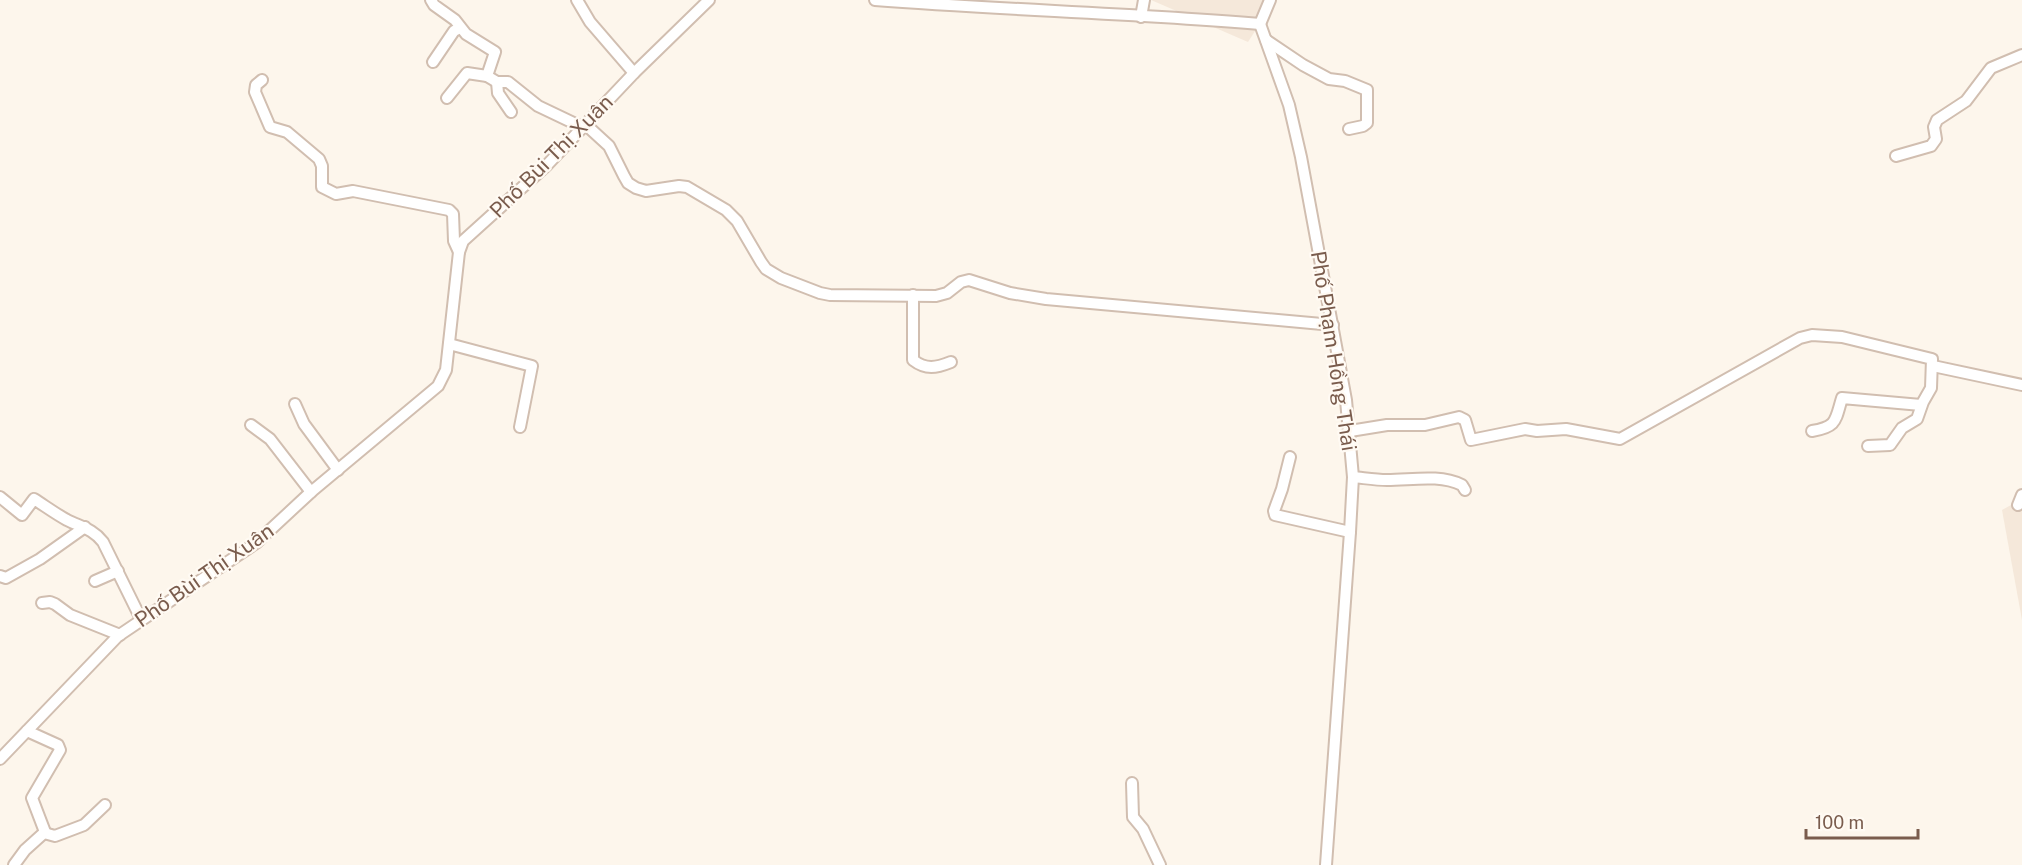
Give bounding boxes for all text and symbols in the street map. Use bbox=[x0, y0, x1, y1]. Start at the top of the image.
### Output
street label: Phố Bùi Thị Xuân bbox=[484, 89, 618, 223]
street label: Phố Phạm Hồng Thái bbox=[1306, 249, 1362, 453]
street label: Phố Bùi Thị Xuân bbox=[130, 518, 278, 632]
scale bar bbox=[1806, 802, 1918, 840]
text: 100 m bbox=[1815, 812, 1864, 833]

